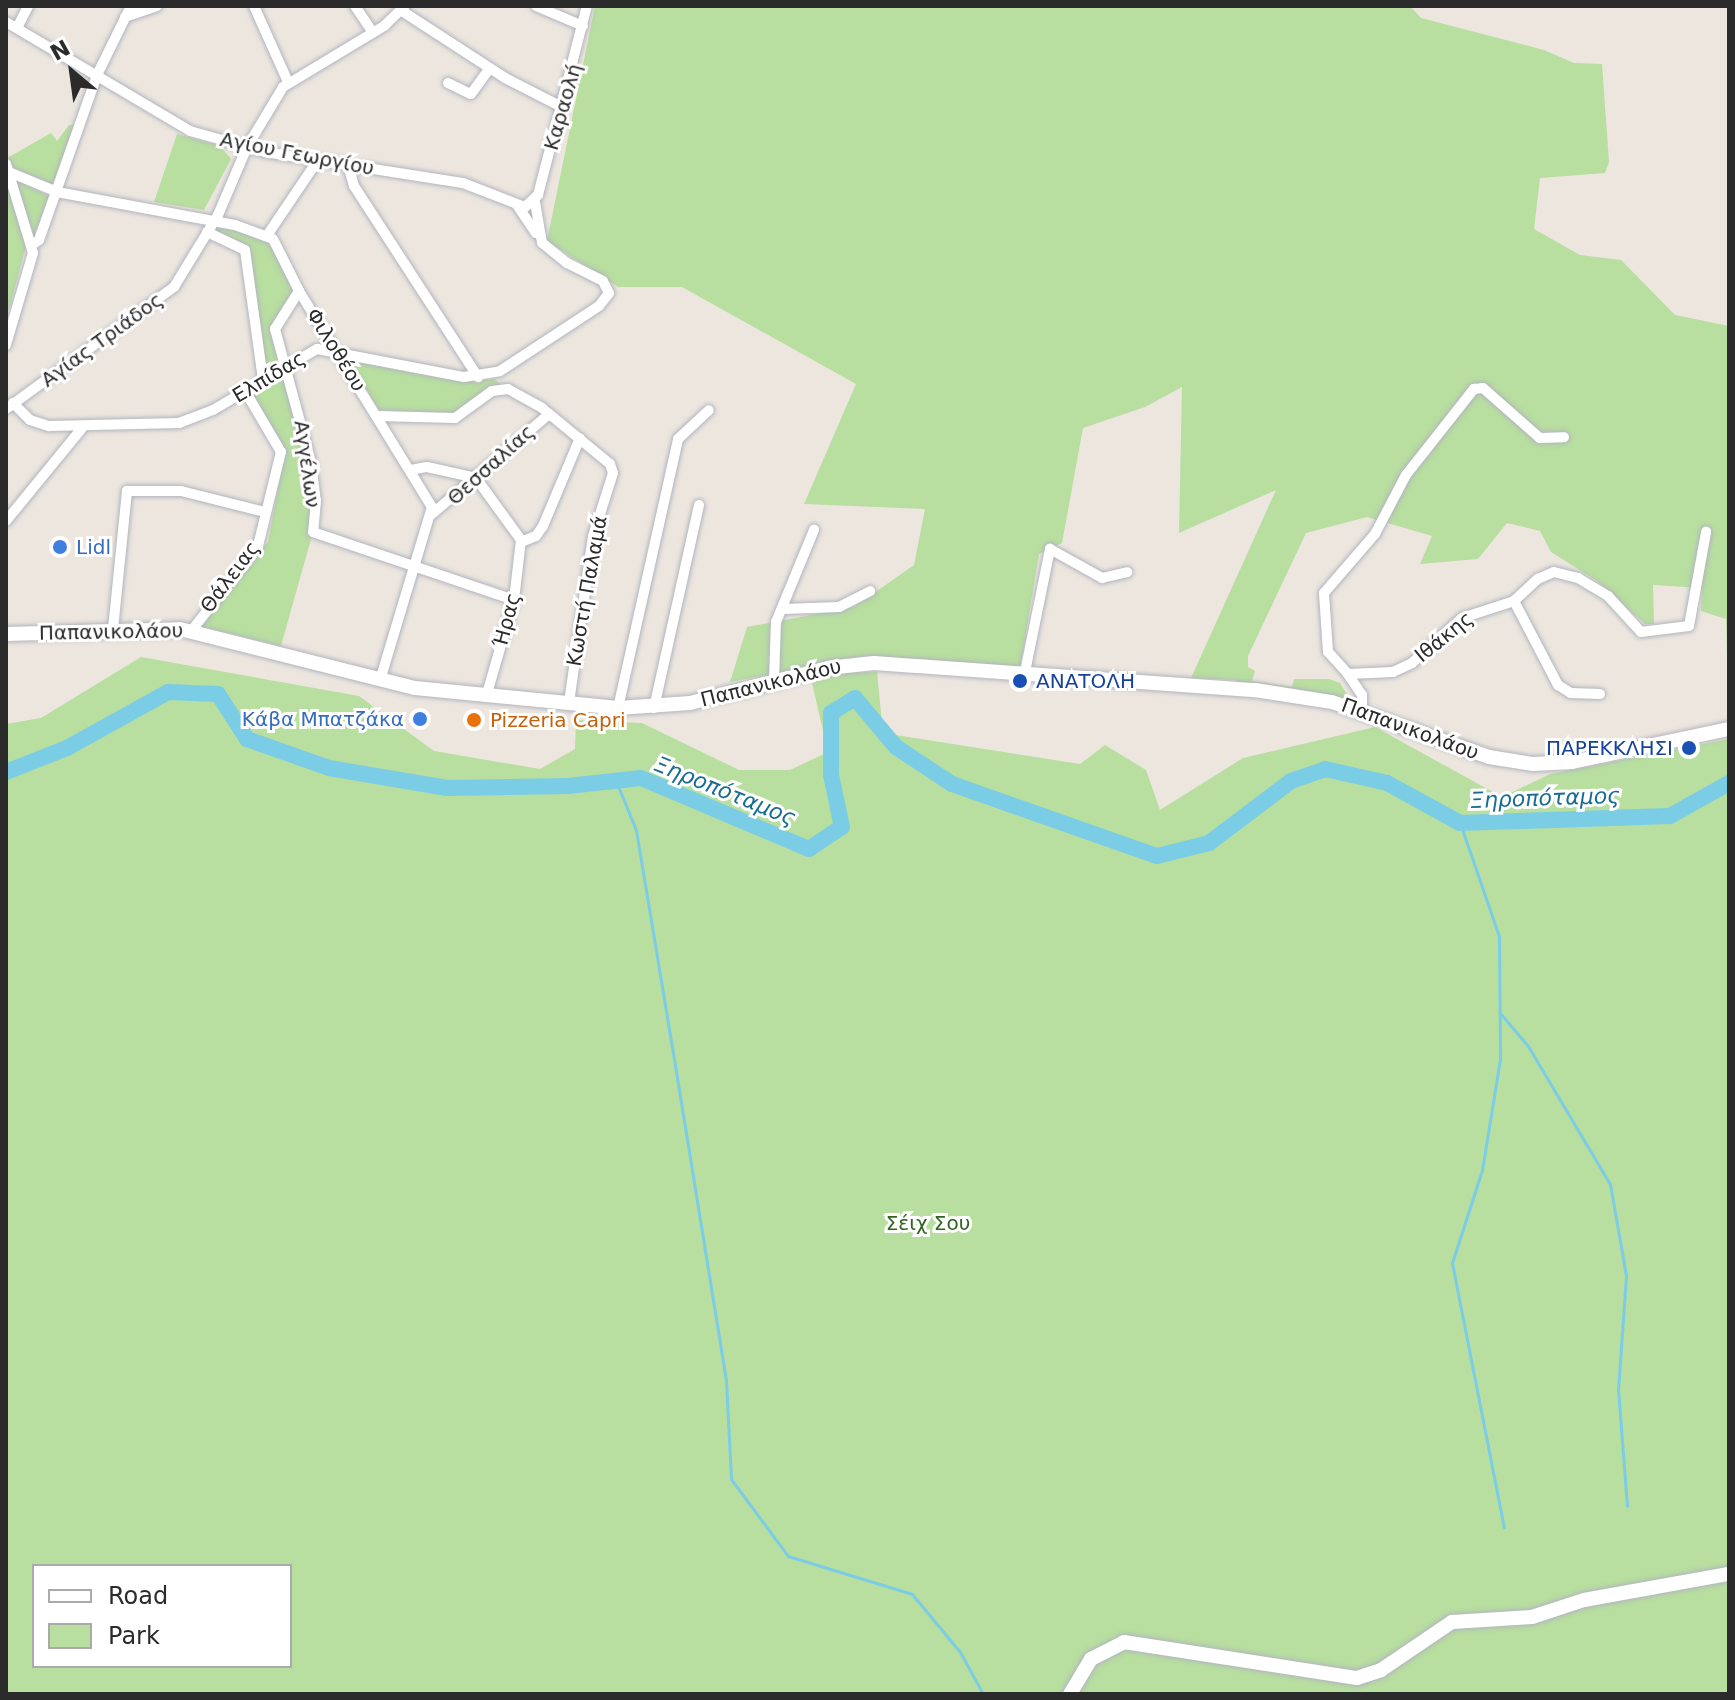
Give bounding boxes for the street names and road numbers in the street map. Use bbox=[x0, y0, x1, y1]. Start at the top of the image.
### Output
street label: Καραολή bbox=[539, 61, 587, 153]
street label: Αγίου Γεωργίου bbox=[218, 127, 376, 181]
street label: Αγίας Τριάδος bbox=[36, 288, 168, 392]
street label: Φιλοθέου bbox=[301, 304, 371, 396]
street label: Ελπίδας bbox=[228, 346, 310, 408]
street label: Αγγέλων bbox=[289, 419, 325, 509]
street label: Θεσσαλίας bbox=[443, 420, 539, 510]
street label: Κωστή Παλαμά bbox=[562, 514, 612, 668]
street label: Θάλειας bbox=[195, 537, 265, 617]
street label: Ήρας bbox=[488, 590, 526, 650]
street label: Ιθάκης bbox=[1410, 606, 1478, 668]
street label: Παπανικολάου bbox=[39, 619, 183, 645]
street label: Παπανικολάου bbox=[698, 654, 844, 712]
street label: Παπανικολάου bbox=[1338, 693, 1482, 765]

